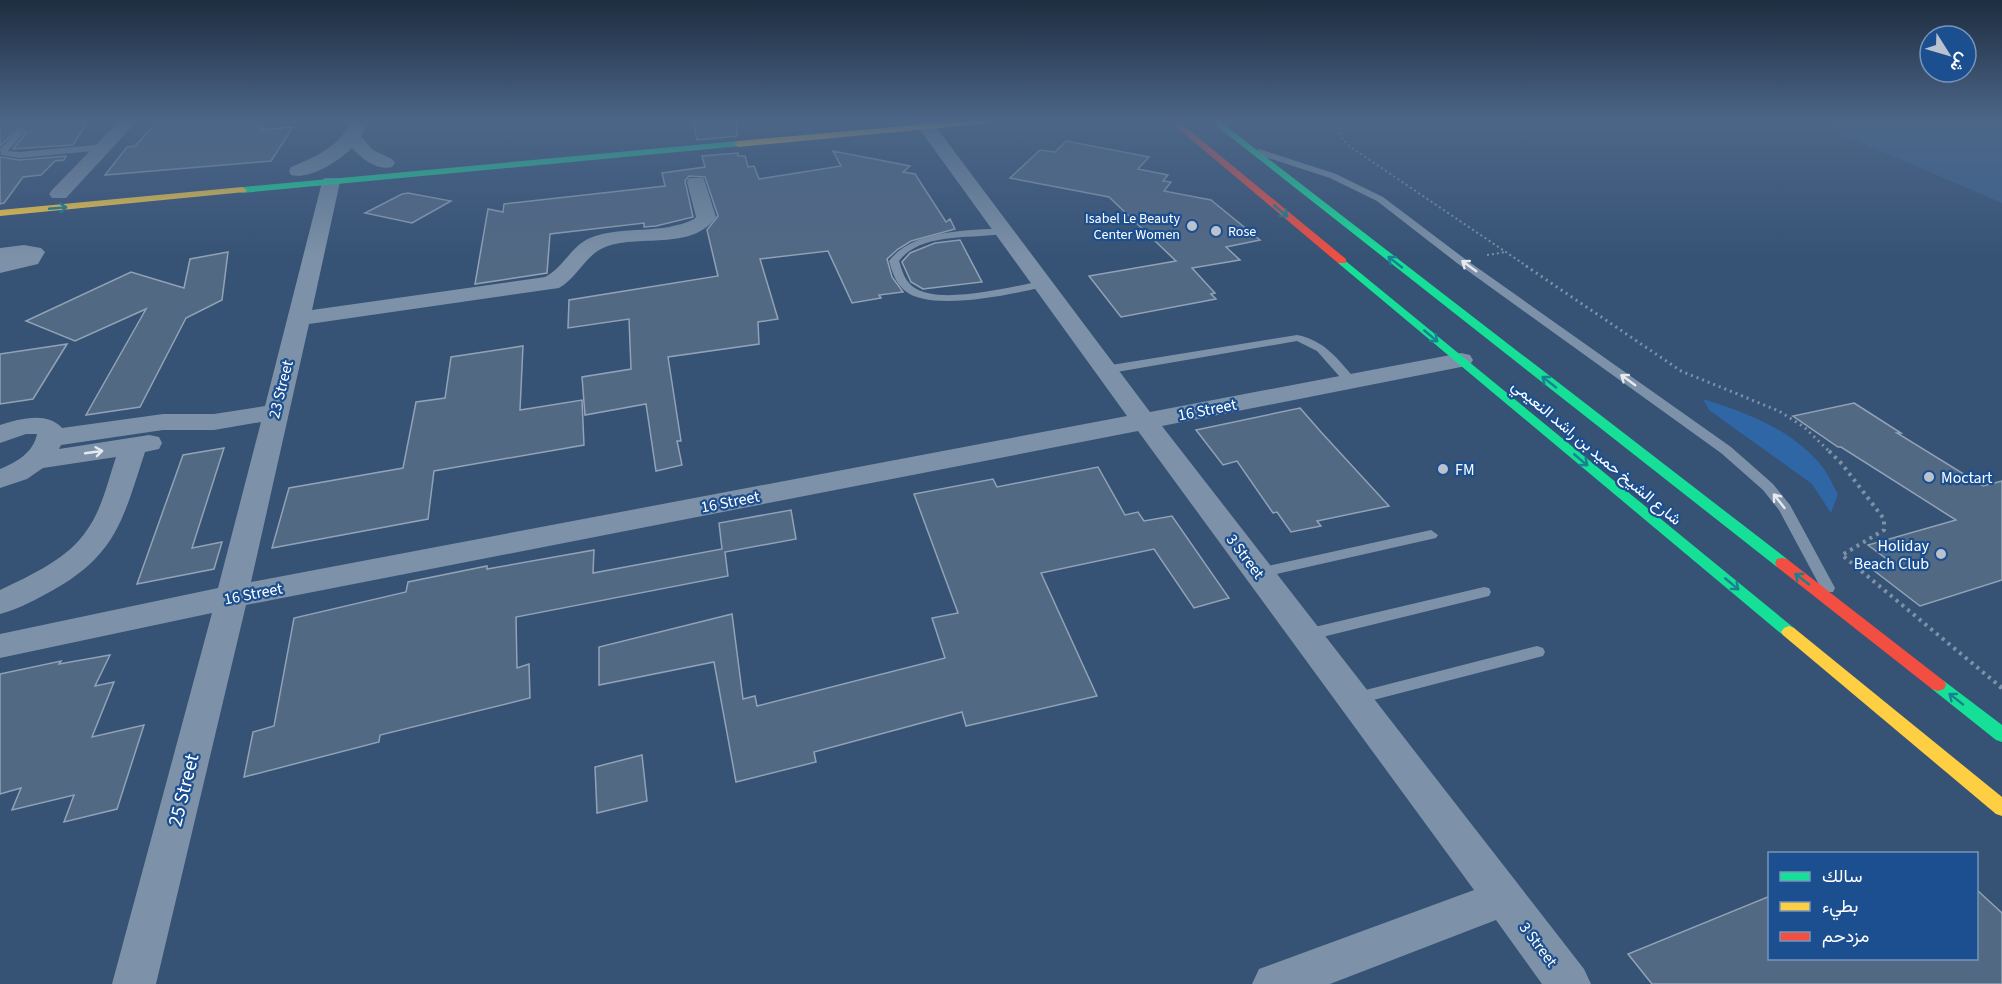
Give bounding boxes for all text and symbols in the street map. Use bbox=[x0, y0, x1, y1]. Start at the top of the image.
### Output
north arrow bbox=[1918, 24, 1978, 84]
text: ش bbox=[1945, 48, 1974, 77]
one-way arrow bbox=[48, 202, 68, 213]
one-way arrow bbox=[1273, 205, 1289, 218]
place label: Isabel Le Beauty Center Women bbox=[1085, 209, 1180, 245]
marker: Isabel Le Beauty Center Women bbox=[1185, 219, 1199, 233]
place label: Rose bbox=[1228, 222, 1256, 242]
marker: Rose bbox=[1209, 224, 1223, 238]
one-way arrow bbox=[1387, 256, 1403, 269]
one-way arrow bbox=[1462, 260, 1478, 272]
one-way arrow bbox=[1423, 329, 1438, 343]
street label: 23 Street bbox=[263, 357, 299, 421]
one-way arrow bbox=[1620, 374, 1637, 386]
street label: شارع الشيخ حميد بن راشد النعيمي bbox=[1505, 375, 1686, 532]
one-way arrow bbox=[1541, 376, 1557, 389]
street label: 16 Street bbox=[1176, 393, 1239, 426]
one-way arrow bbox=[84, 447, 104, 458]
one-way arrow bbox=[1573, 454, 1589, 467]
place label: FM bbox=[1455, 459, 1475, 481]
marker: FM bbox=[1436, 462, 1450, 476]
place label: Moctart bbox=[1941, 467, 1993, 489]
marker: Moctart bbox=[1922, 470, 1936, 484]
street label: 16 Street bbox=[699, 485, 762, 518]
one-way arrow bbox=[1773, 494, 1786, 510]
street label: 3 Street bbox=[1221, 530, 1270, 584]
place label: Holiday Beach Club bbox=[1854, 535, 1930, 575]
marker: Holiday Beach Club bbox=[1934, 547, 1948, 561]
one-way arrow bbox=[1794, 573, 1810, 586]
street label: 16 Street bbox=[222, 577, 285, 610]
one-way arrow bbox=[1724, 578, 1740, 591]
one-way arrow bbox=[1948, 693, 1964, 706]
street label: 25 Street bbox=[161, 751, 207, 830]
legend bbox=[1768, 852, 1978, 960]
text: سالك bbox=[1822, 864, 1862, 889]
text: بطيء bbox=[1822, 894, 1858, 921]
street label: 3 Street bbox=[1514, 918, 1563, 972]
text: مزدحم bbox=[1822, 924, 1869, 949]

